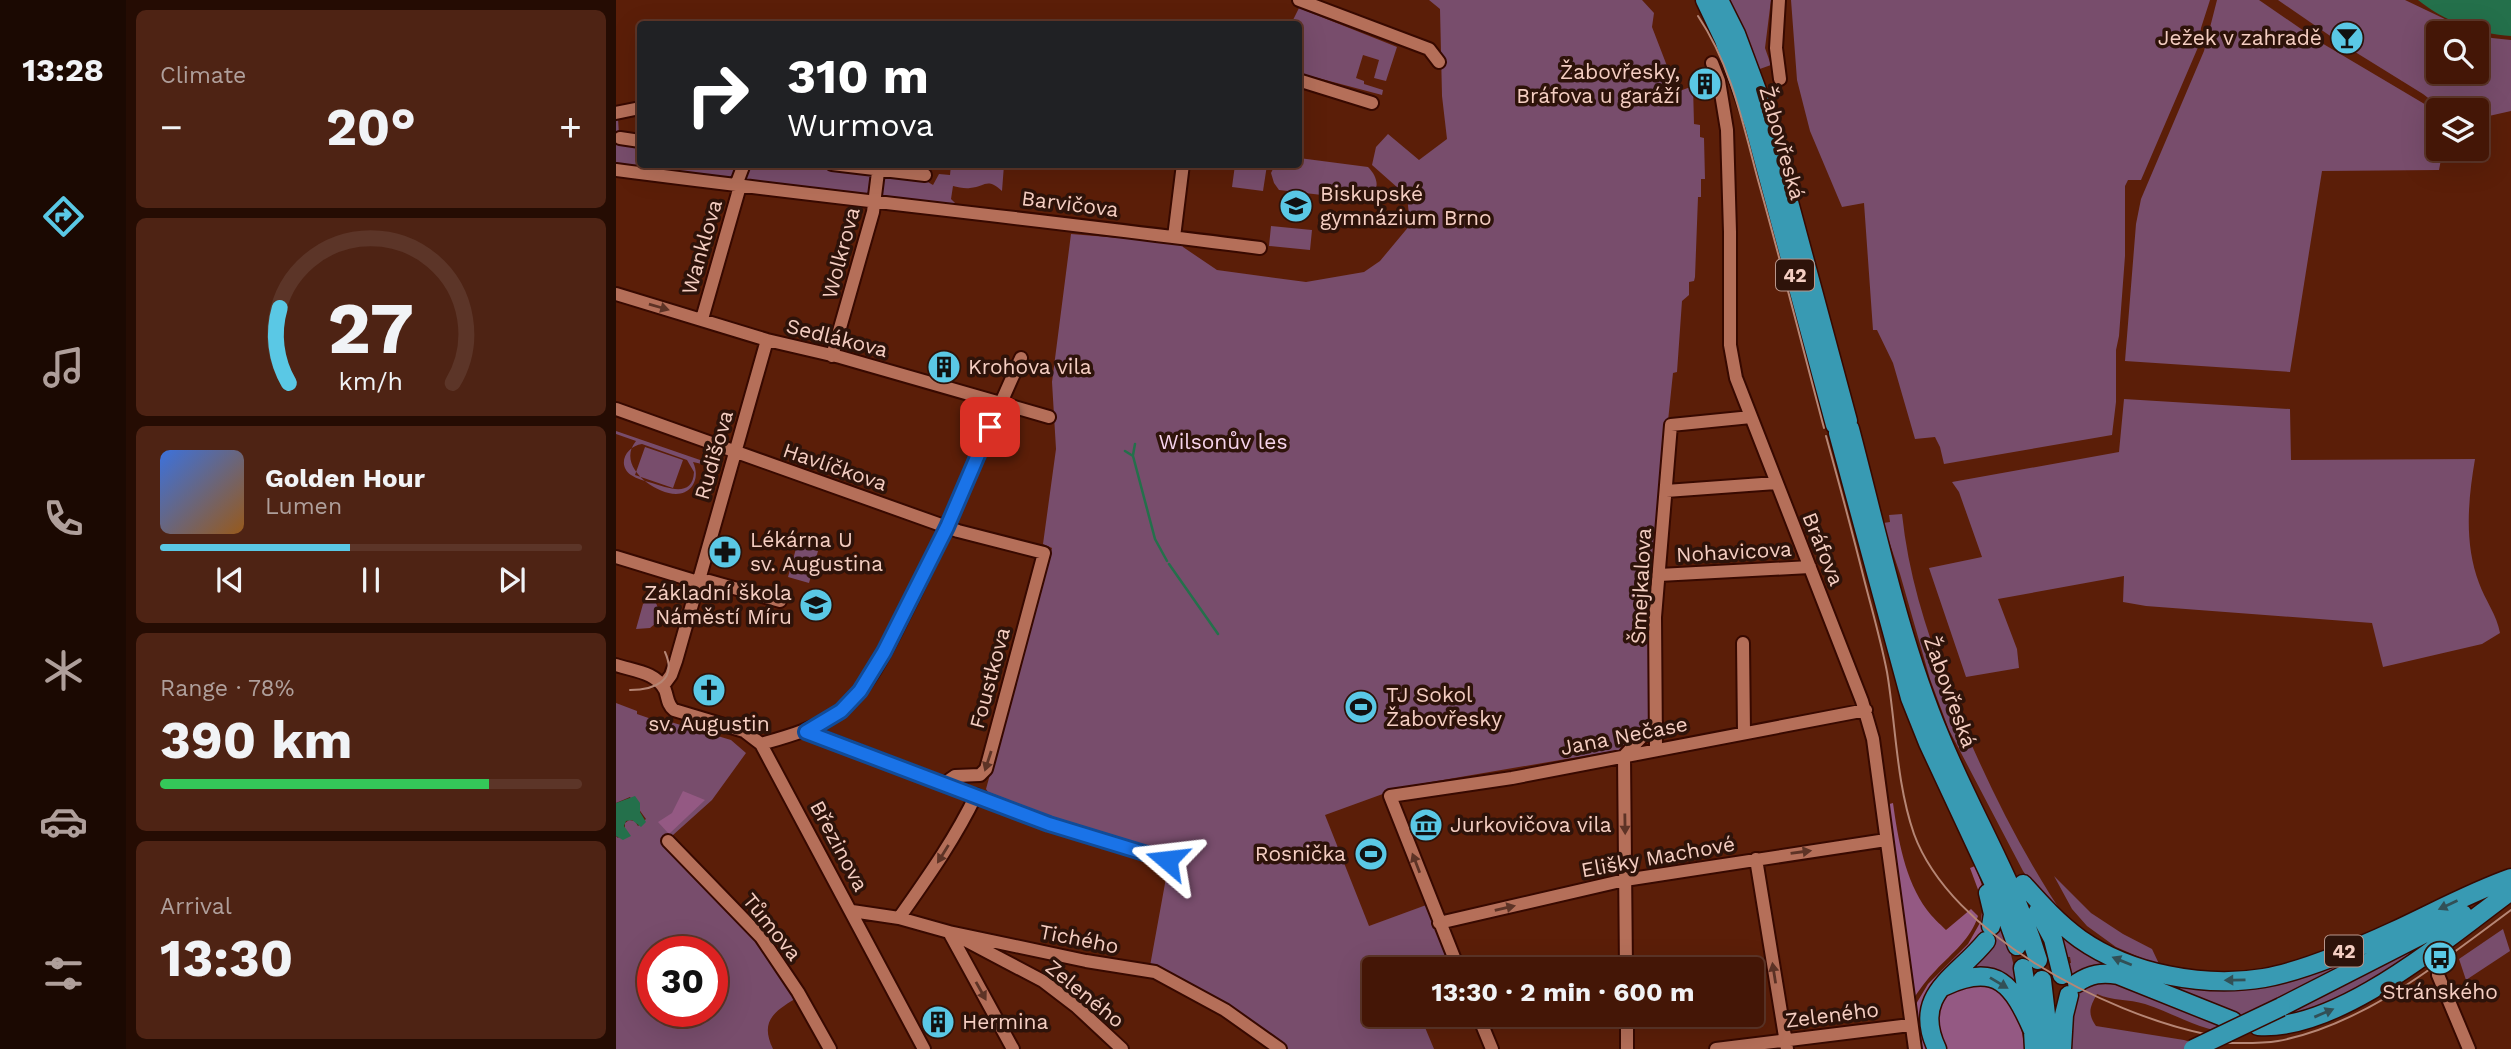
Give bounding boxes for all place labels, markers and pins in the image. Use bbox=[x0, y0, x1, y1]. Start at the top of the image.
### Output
bar icon: Ježek v zahradě bbox=[2328, 19, 2366, 57]
place label: Ježek v zahradě bbox=[2158, 25, 2322, 50]
place label: Žabovřesky, Bráfova u garáží bbox=[1516, 59, 1680, 108]
building icon: Žabovřesky, Bráfova u garáží bbox=[1686, 65, 1724, 103]
place label: Biskupské gymnázium Brno bbox=[1320, 181, 1492, 230]
school or university icon: Biskupské gymnázium Brno bbox=[1277, 187, 1315, 225]
building icon: Krohova vila bbox=[925, 348, 963, 386]
place label: Krohova vila bbox=[968, 354, 1092, 379]
pin bbox=[960, 397, 1020, 457]
place label: Lékárna U sv. Augustina bbox=[750, 527, 883, 576]
pharmacy icon: Lékárna U sv. Augustina bbox=[706, 533, 744, 571]
place label: Základní škola Náměstí Míru bbox=[644, 580, 792, 629]
school or university icon: Základní škola Náměstí Míru bbox=[797, 586, 835, 624]
church icon: sv. Augustin bbox=[690, 671, 728, 709]
place label: TJ Sokol Žabovřesky bbox=[1386, 682, 1502, 731]
sports icon: TJ Sokol Žabovřesky bbox=[1342, 688, 1380, 726]
place label: sv. Augustin bbox=[648, 711, 770, 736]
museum icon: Jurkovičova vila bbox=[1407, 806, 1445, 844]
place label: Jurkovičova vila bbox=[1450, 812, 1612, 837]
sports icon: Rosnička bbox=[1352, 835, 1390, 873]
place label: Rosnička bbox=[1255, 841, 1346, 866]
bus stop icon: Stránského bbox=[2421, 939, 2459, 977]
place label: Stránského bbox=[2382, 979, 2498, 1004]
building icon: Hermina bbox=[919, 1003, 957, 1041]
place label: Hermina bbox=[962, 1009, 1049, 1034]

